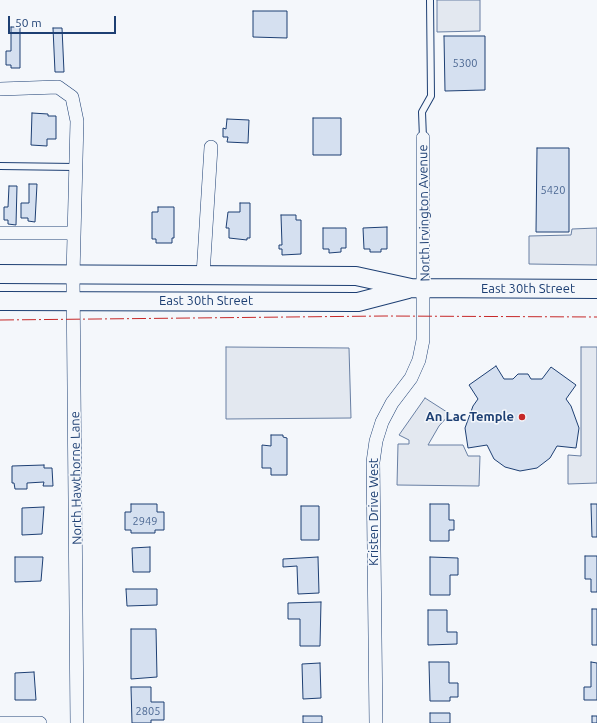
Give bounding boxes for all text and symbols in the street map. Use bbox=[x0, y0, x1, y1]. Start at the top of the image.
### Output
scale bar bbox=[10, 8, 118, 34]
text: 50 m bbox=[15, 16, 42, 29]
house number: 5300 bbox=[453, 56, 477, 70]
street label: North Irvington Avenue bbox=[415, 144, 433, 282]
house number: 5420 bbox=[541, 183, 565, 197]
street label: East 30th Street bbox=[481, 281, 575, 297]
street label: East 30th Street bbox=[159, 293, 253, 309]
place label: An Lac Temple bbox=[426, 409, 514, 425]
street label: North Hawthorne Lane bbox=[67, 411, 85, 545]
marker: An Lac Temple bbox=[517, 412, 527, 422]
street label: Kristen Drive West bbox=[366, 458, 382, 566]
house number: 2949 bbox=[133, 514, 157, 528]
house number: 2805 bbox=[136, 704, 160, 718]

